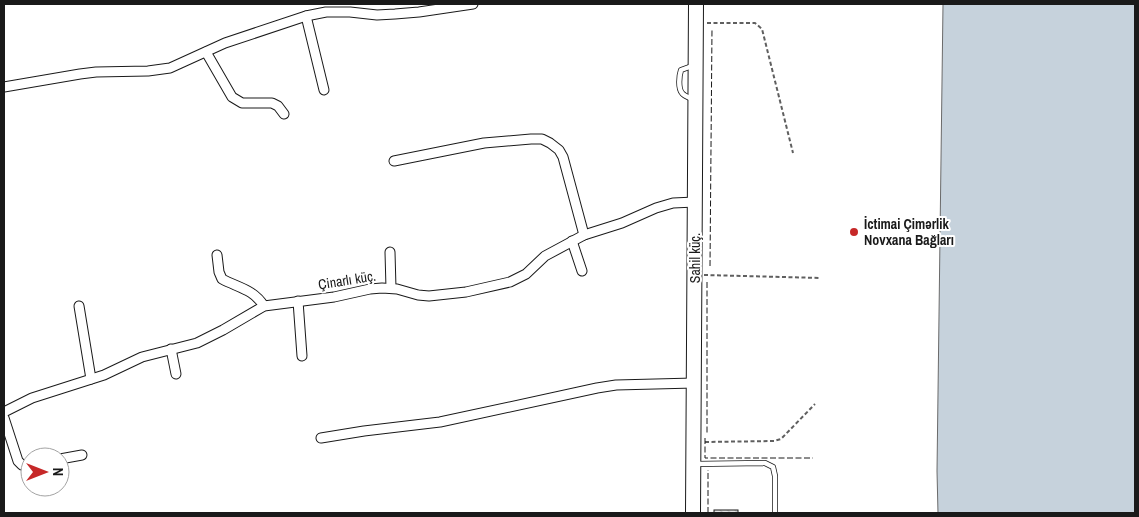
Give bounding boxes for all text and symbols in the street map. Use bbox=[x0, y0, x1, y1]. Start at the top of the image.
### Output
place label: İctimai Çimərlik Novxana Bağları bbox=[864, 215, 954, 249]
marker: İctimai Çimərlik Novxana Bağları bbox=[848, 226, 860, 238]
street label: Sahil küç. bbox=[686, 233, 704, 283]
street label: Çinarlı küç. bbox=[317, 267, 377, 293]
north arrow bbox=[20, 447, 70, 497]
text: N bbox=[49, 468, 67, 476]

